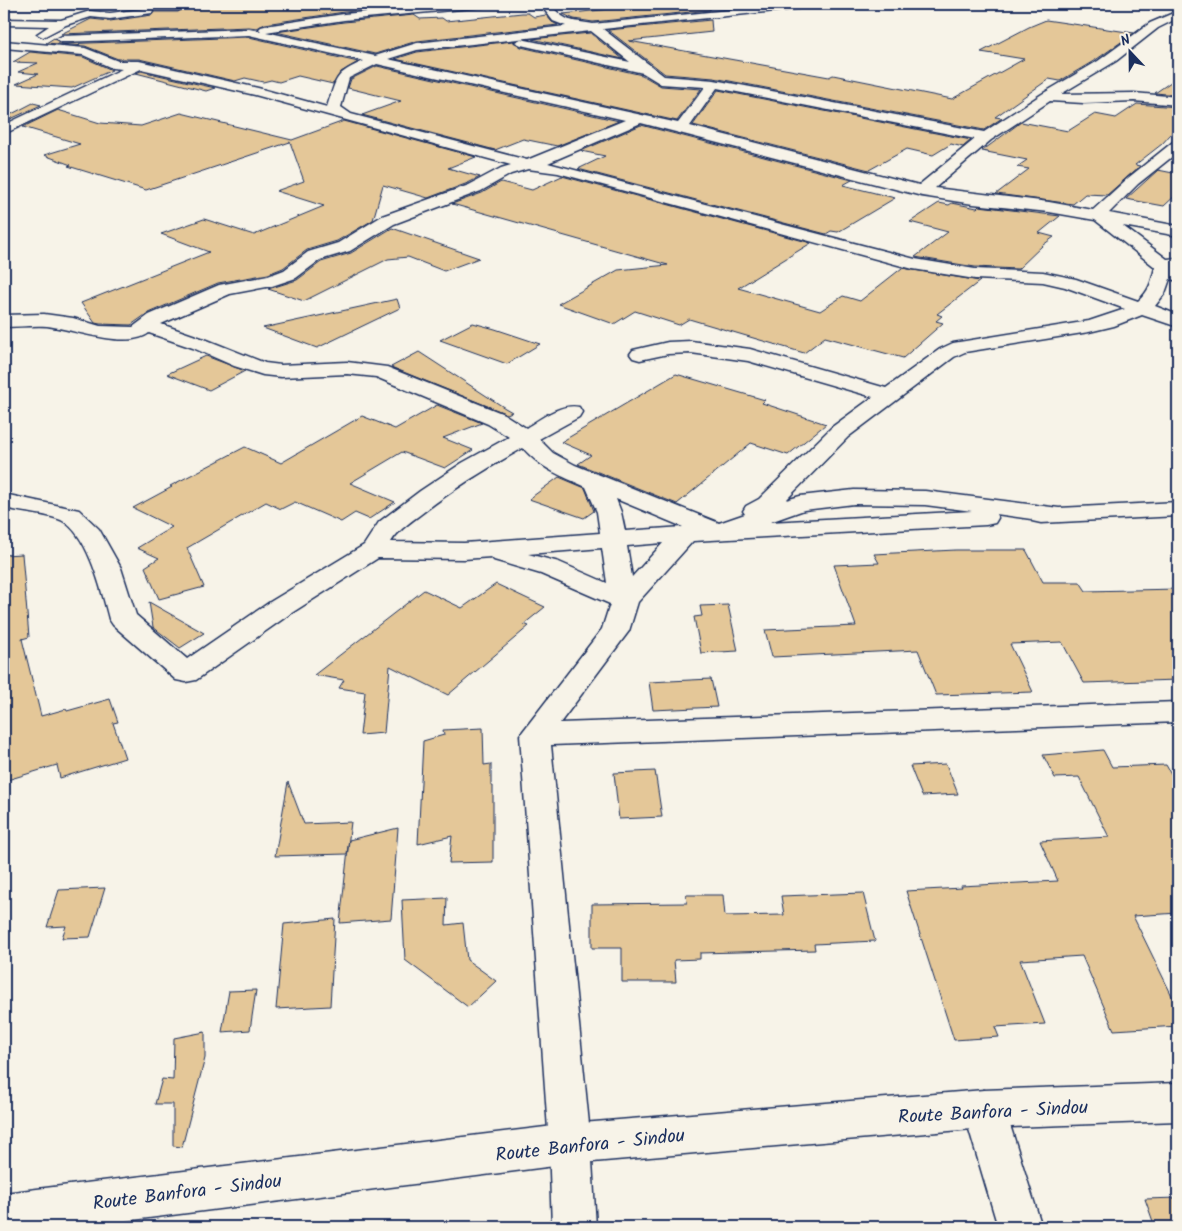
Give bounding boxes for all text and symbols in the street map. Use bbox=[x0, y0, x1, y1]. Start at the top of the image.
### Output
north arrow bbox=[1104, 28, 1154, 78]
text: N bbox=[1117, 29, 1134, 53]
street label: Route Banfora - Sindou bbox=[897, 1093, 1089, 1133]
street label: Route Banfora - Sindou bbox=[494, 1121, 686, 1171]
street label: Route Banfora - Sindou bbox=[91, 1166, 284, 1219]

